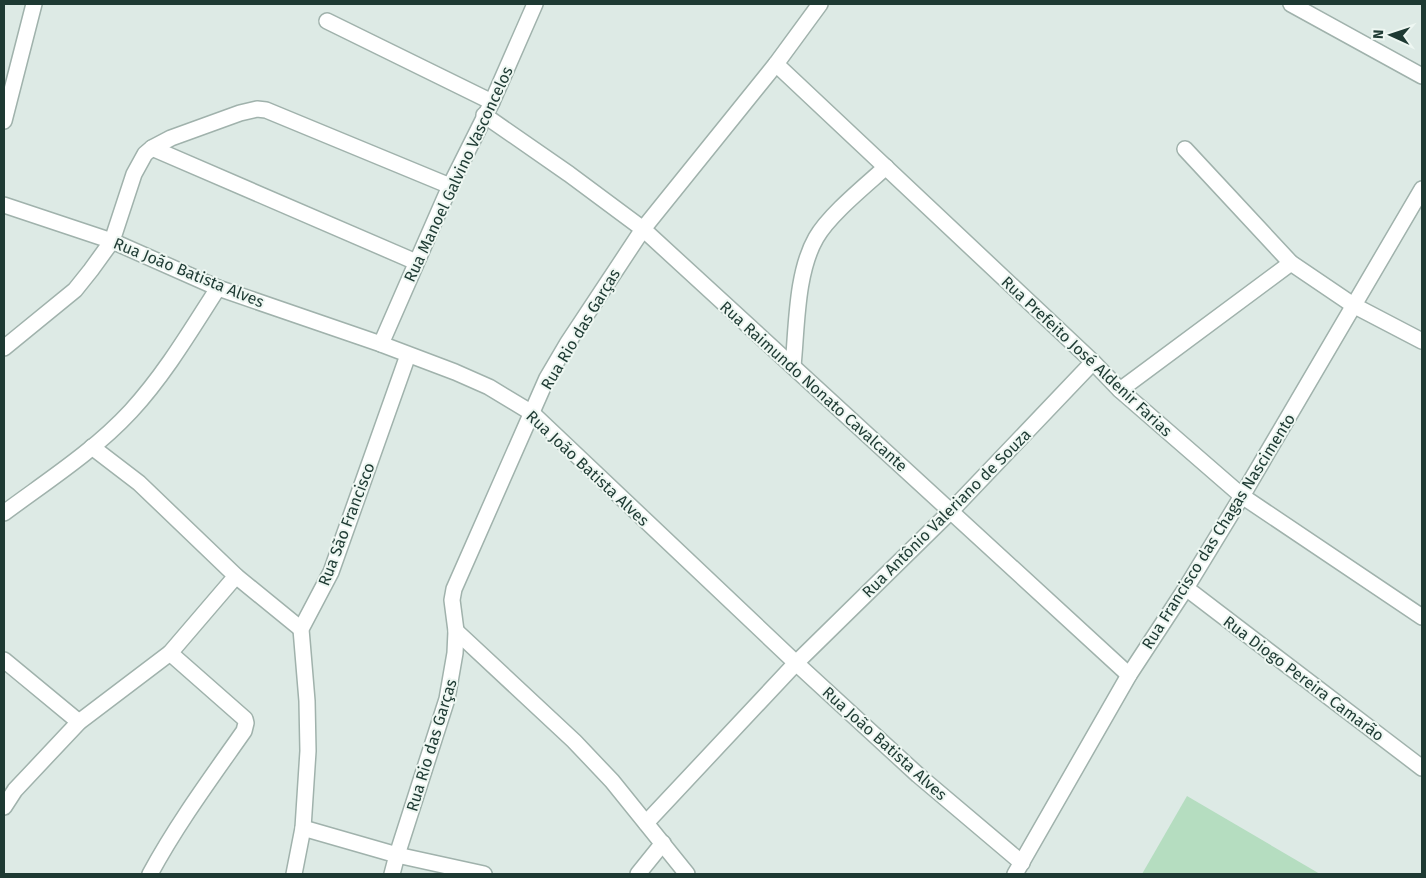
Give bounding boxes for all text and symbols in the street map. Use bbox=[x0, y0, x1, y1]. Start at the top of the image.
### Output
north arrow bbox=[1366, 10, 1416, 60]
text: N bbox=[1370, 29, 1387, 39]
street label: Rua Manoel Galvino Vasconcelos bbox=[400, 63, 517, 285]
street label: Rua João Batista Alves bbox=[111, 234, 267, 311]
street label: Rua Rio das Garças bbox=[537, 265, 625, 394]
street label: Rua Prefeito José Aldenir Farias bbox=[997, 272, 1176, 440]
street label: Rua Raimundo Nonato Cavalcante bbox=[716, 297, 911, 476]
street label: Rua João Batista Alves bbox=[522, 407, 653, 530]
street label: Rua Francisco das Chagas Nascimento bbox=[1138, 410, 1299, 653]
street label: Rua Antônio Valeriano de Souza bbox=[858, 425, 1035, 602]
street label: Rua São Francisco bbox=[314, 460, 379, 588]
street label: Rua Diogo Pereira Camarão bbox=[1220, 612, 1388, 745]
street label: Rua Rio das Garças bbox=[402, 677, 462, 814]
street label: Rua João Batista Alves bbox=[819, 683, 951, 804]

